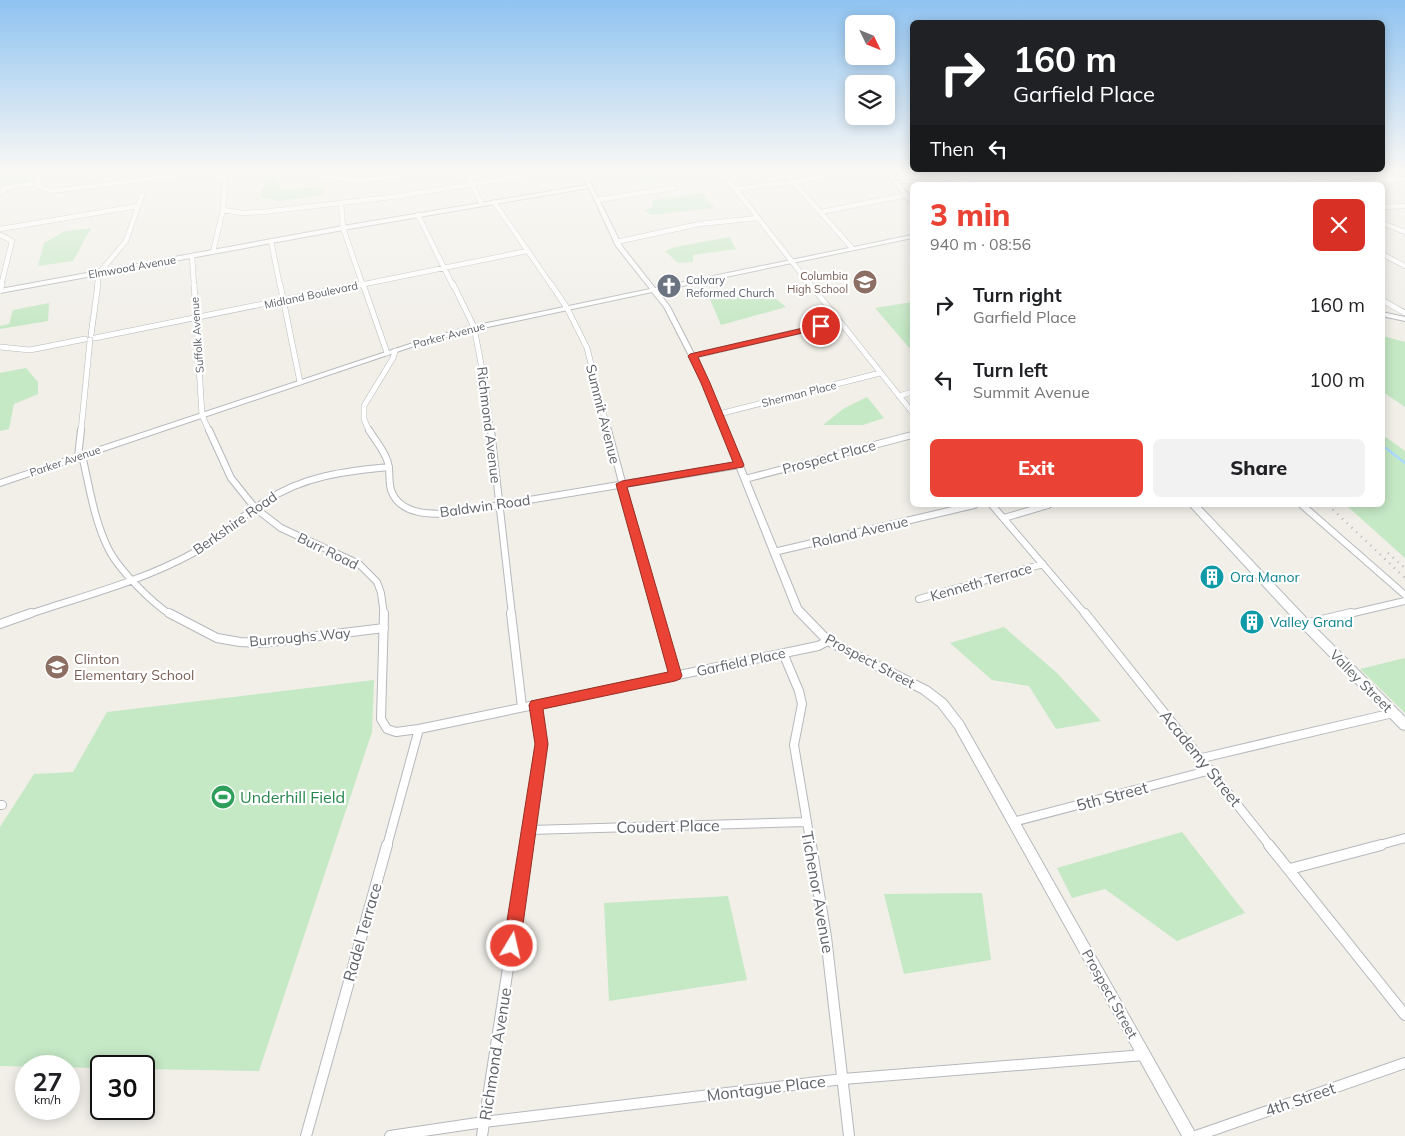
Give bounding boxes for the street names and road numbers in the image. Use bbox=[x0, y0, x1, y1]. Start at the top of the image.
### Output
street label: Elmwood Avenue bbox=[87, 252, 177, 282]
street label: Midland Boulevard bbox=[263, 278, 359, 312]
street label: Suffolk Avenue bbox=[187, 297, 207, 373]
street label: Parker Avenue bbox=[411, 319, 487, 351]
street label: Summit Avenue bbox=[582, 362, 624, 466]
street label: Richmond Avenue bbox=[473, 366, 505, 484]
street label: Sherman Place bbox=[760, 378, 838, 410]
street label: Prospect Place bbox=[780, 436, 878, 478]
street label: Parker Avenue bbox=[28, 442, 102, 480]
street label: Berkshire Road bbox=[190, 487, 280, 559]
street label: Baldwin Road bbox=[439, 491, 531, 521]
street label: Roland Avenue bbox=[810, 512, 910, 552]
street label: Burr Road bbox=[295, 528, 361, 574]
street label: Kenneth Terrace bbox=[928, 559, 1034, 605]
street label: Burroughs Way bbox=[249, 624, 352, 650]
street label: Prospect Street bbox=[822, 630, 918, 692]
street label: Garfield Place bbox=[695, 644, 787, 680]
street label: Valley Street bbox=[1326, 646, 1396, 716]
street label: Academy Street bbox=[1156, 706, 1246, 811]
street label: 5th Street bbox=[1074, 777, 1150, 815]
street label: Coudert Place bbox=[616, 815, 720, 837]
street label: Tichenor Avenue bbox=[797, 829, 839, 955]
street label: Radel Terrace bbox=[338, 880, 386, 984]
street label: Prospect Street bbox=[1078, 946, 1142, 1042]
street label: Richmond Avenue bbox=[475, 986, 515, 1122]
street label: Montague Place bbox=[705, 1071, 827, 1105]
street label: 4th Street bbox=[1262, 1078, 1338, 1120]

